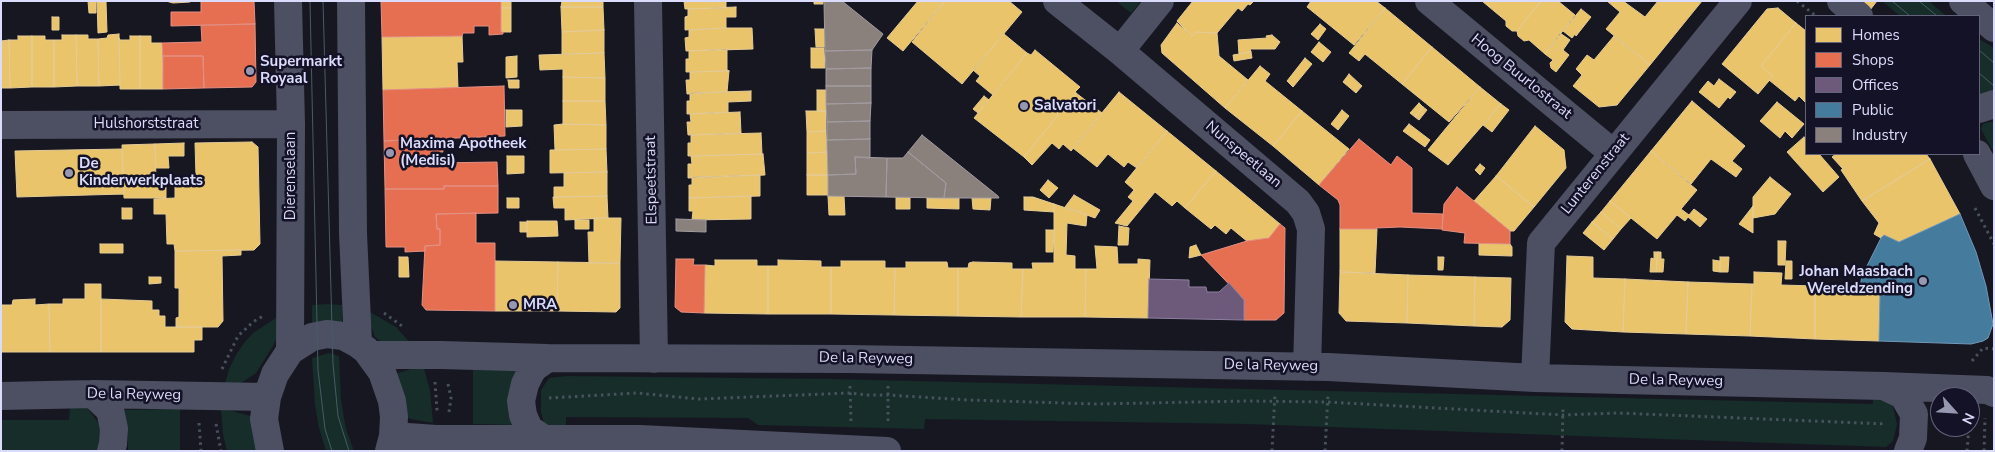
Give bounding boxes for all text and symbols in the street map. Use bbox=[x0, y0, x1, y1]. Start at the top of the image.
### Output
legend bbox=[1805, 15, 1980, 155]
text: Homes bbox=[1852, 25, 1900, 45]
street label: Hoog Buurlostraat bbox=[1467, 31, 1575, 123]
text: Shops bbox=[1852, 50, 1894, 70]
place label: Supermarkt Royaal bbox=[260, 53, 342, 88]
marker: Supermarkt Royaal bbox=[244, 65, 256, 77]
text: Offices bbox=[1852, 75, 1899, 95]
place label: Salvatori bbox=[1034, 97, 1096, 115]
marker: Salvatori bbox=[1018, 100, 1030, 112]
text: Public bbox=[1852, 100, 1893, 120]
street label: Hulshorststraat bbox=[94, 115, 198, 133]
street label: Nunspeetlaan bbox=[1201, 118, 1285, 192]
text: Industry bbox=[1852, 125, 1907, 145]
street label: Lunterenstraat bbox=[1558, 130, 1634, 218]
street label: Dierenselaan bbox=[282, 132, 300, 220]
place label: Maxima Apotheek (Medisi) bbox=[400, 135, 526, 170]
street label: Elspeetstraat bbox=[642, 135, 662, 225]
marker: Maxima Apotheek (Medisi) bbox=[384, 147, 396, 159]
place label: De Kinderwerkplaats bbox=[79, 155, 203, 190]
marker: De Kinderwerkplaats bbox=[63, 167, 75, 179]
place label: Johan Maasbach Wereldzending bbox=[1799, 263, 1913, 298]
marker: Johan Maasbach Wereldzending bbox=[1917, 275, 1929, 287]
place label: MRA bbox=[523, 296, 557, 314]
marker: MRA bbox=[507, 299, 519, 311]
street label: De la Reyweg bbox=[819, 349, 913, 369]
street label: De la Reyweg bbox=[1224, 356, 1318, 376]
street label: De la Reyweg bbox=[1629, 371, 1723, 391]
street label: De la Reyweg bbox=[87, 385, 181, 405]
north arrow bbox=[1930, 387, 1980, 437]
text: N bbox=[1957, 409, 1979, 427]

